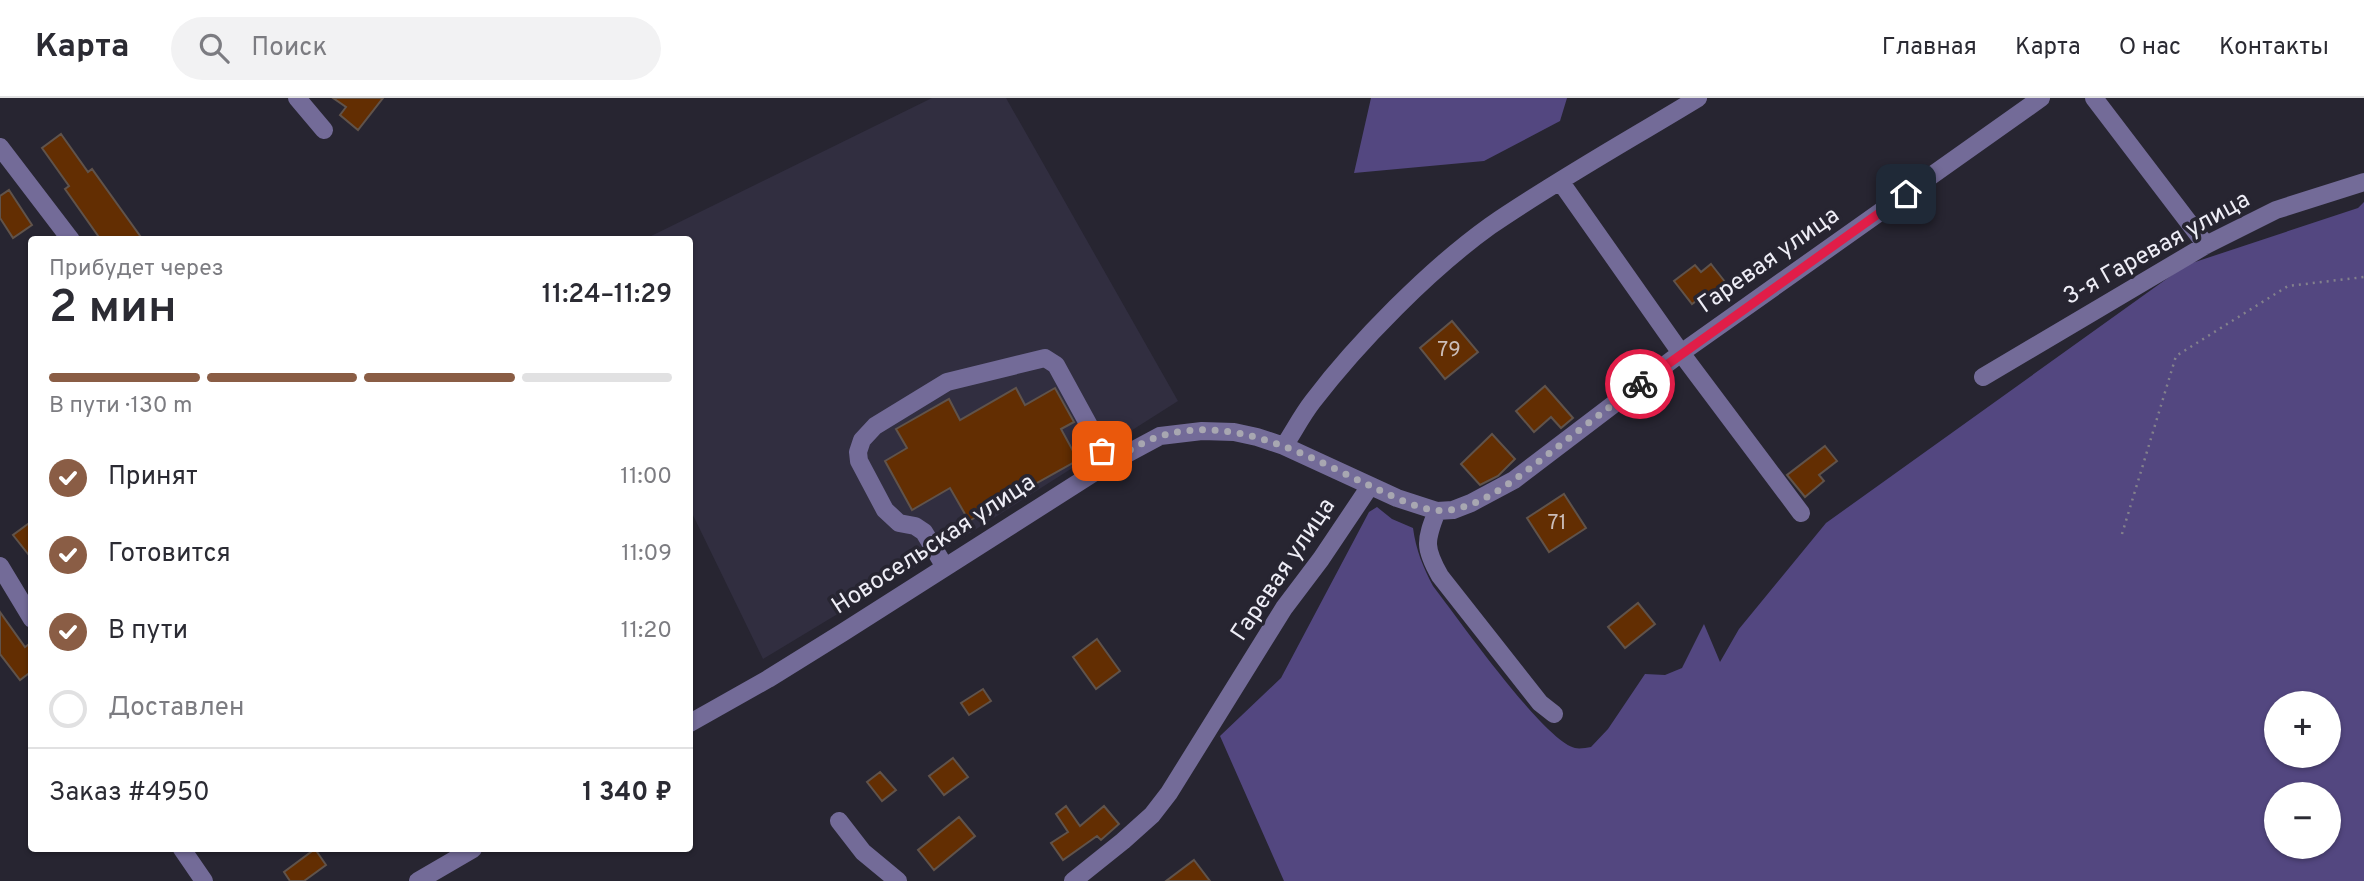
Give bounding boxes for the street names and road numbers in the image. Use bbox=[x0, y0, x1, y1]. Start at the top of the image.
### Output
street label: 3-я Гаревая улица bbox=[2058, 185, 2256, 313]
street label: Гаревая улица bbox=[1692, 201, 1846, 321]
street label: Новосельская улица bbox=[827, 468, 1041, 622]
street label: Гаревая улица bbox=[1225, 493, 1343, 647]

